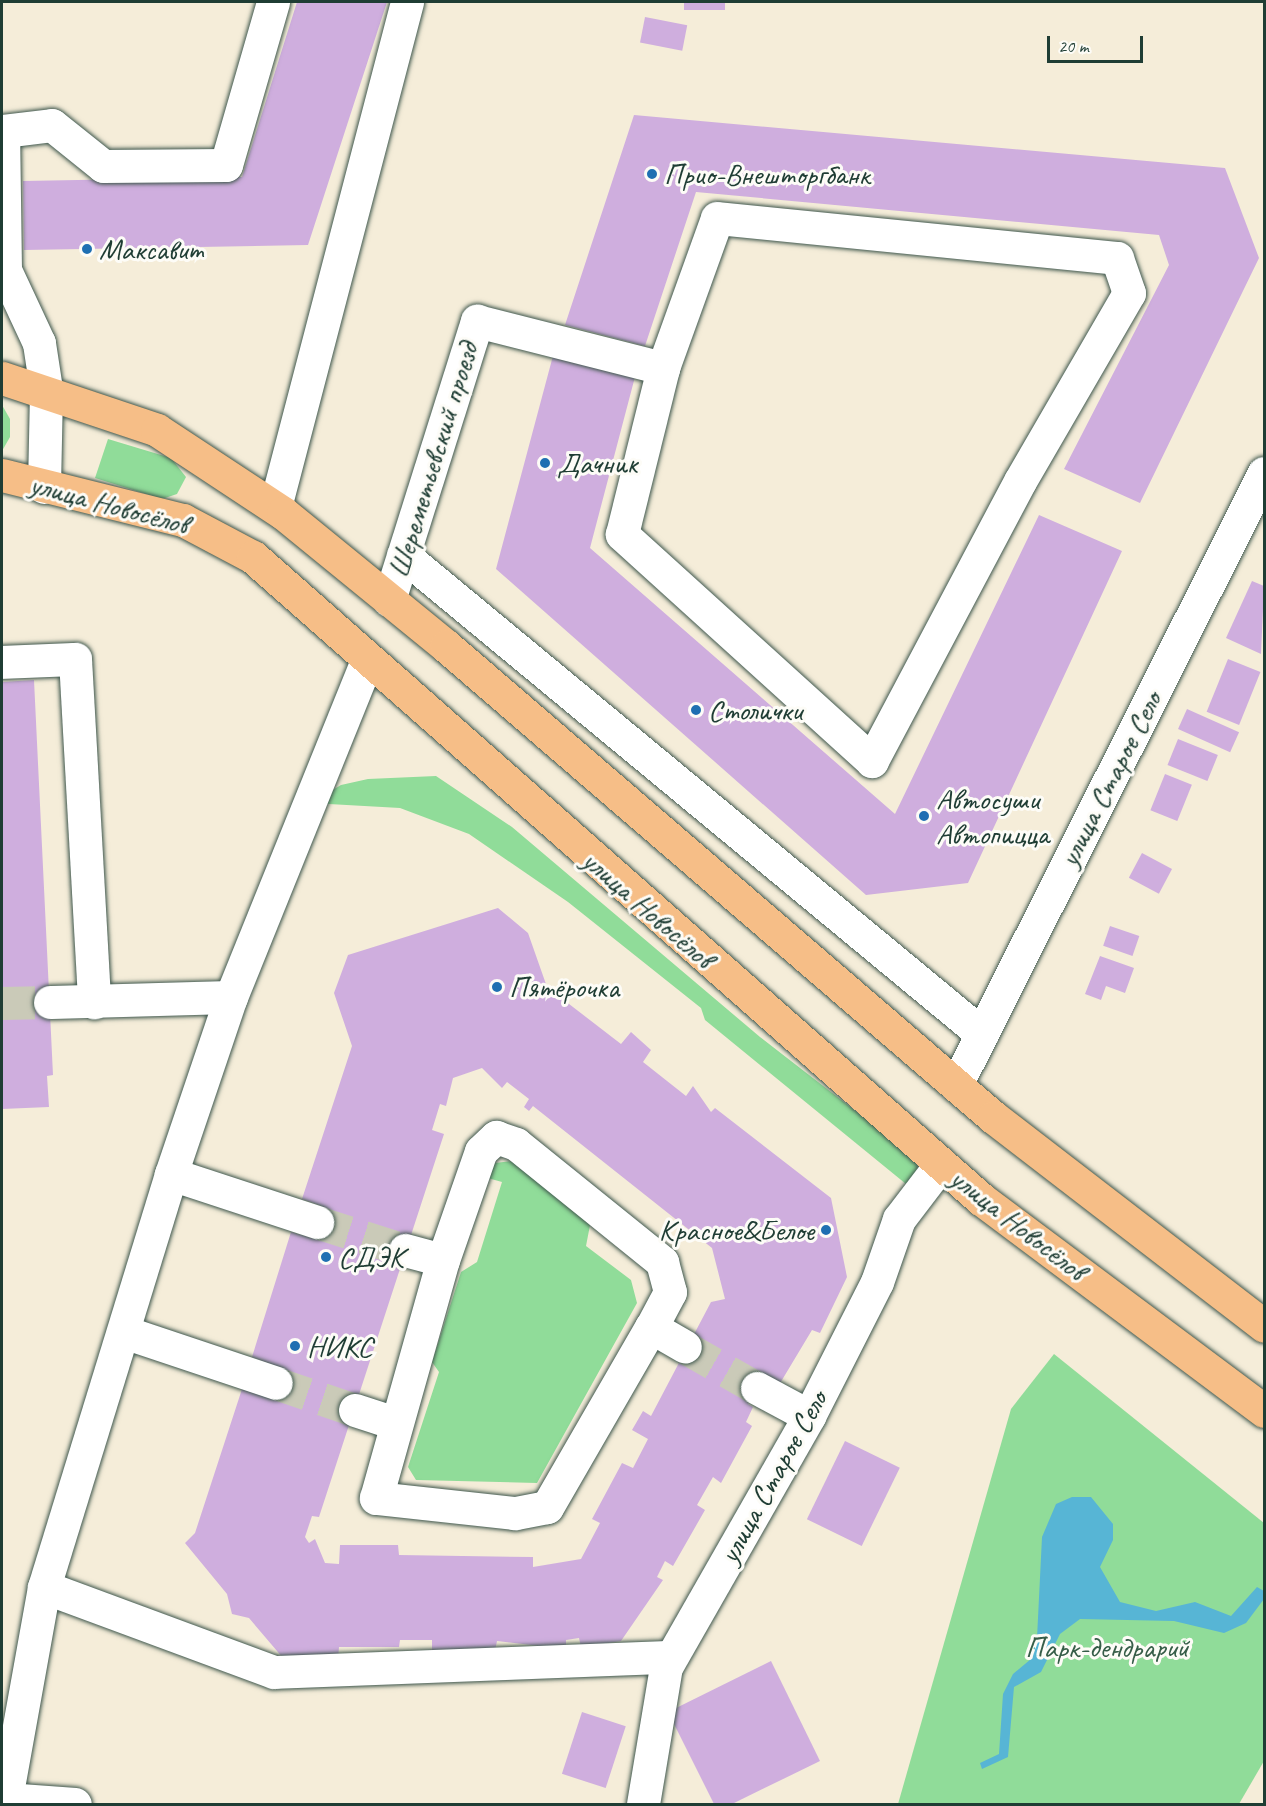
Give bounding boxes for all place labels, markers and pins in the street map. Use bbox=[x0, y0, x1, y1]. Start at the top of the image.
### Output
place label: Прио-Внешторгбанк bbox=[664, 156, 870, 192]
marker: Прио-Внешторгбанк bbox=[645, 167, 659, 181]
place label: Максавит bbox=[99, 231, 202, 267]
marker: Максавит bbox=[80, 242, 94, 256]
place label: Дачник bbox=[557, 445, 637, 481]
marker: Дачник bbox=[538, 456, 552, 470]
place label: Столички bbox=[708, 692, 802, 728]
marker: Столички bbox=[689, 703, 703, 717]
place label: Автосуши Автопицца bbox=[936, 781, 1049, 852]
marker: Автосуши Автопицца bbox=[917, 809, 931, 823]
place label: Пятёрочка bbox=[509, 969, 619, 1005]
marker: Пятёрочка bbox=[490, 980, 504, 994]
place label: Красное&Белое bbox=[659, 1212, 814, 1248]
marker: Красное&Белое bbox=[819, 1223, 833, 1237]
place label: СДЭК bbox=[338, 1239, 404, 1275]
marker: СДЭК bbox=[319, 1250, 333, 1264]
place label: НИКС bbox=[307, 1328, 372, 1364]
marker: НИКС bbox=[288, 1339, 302, 1353]

